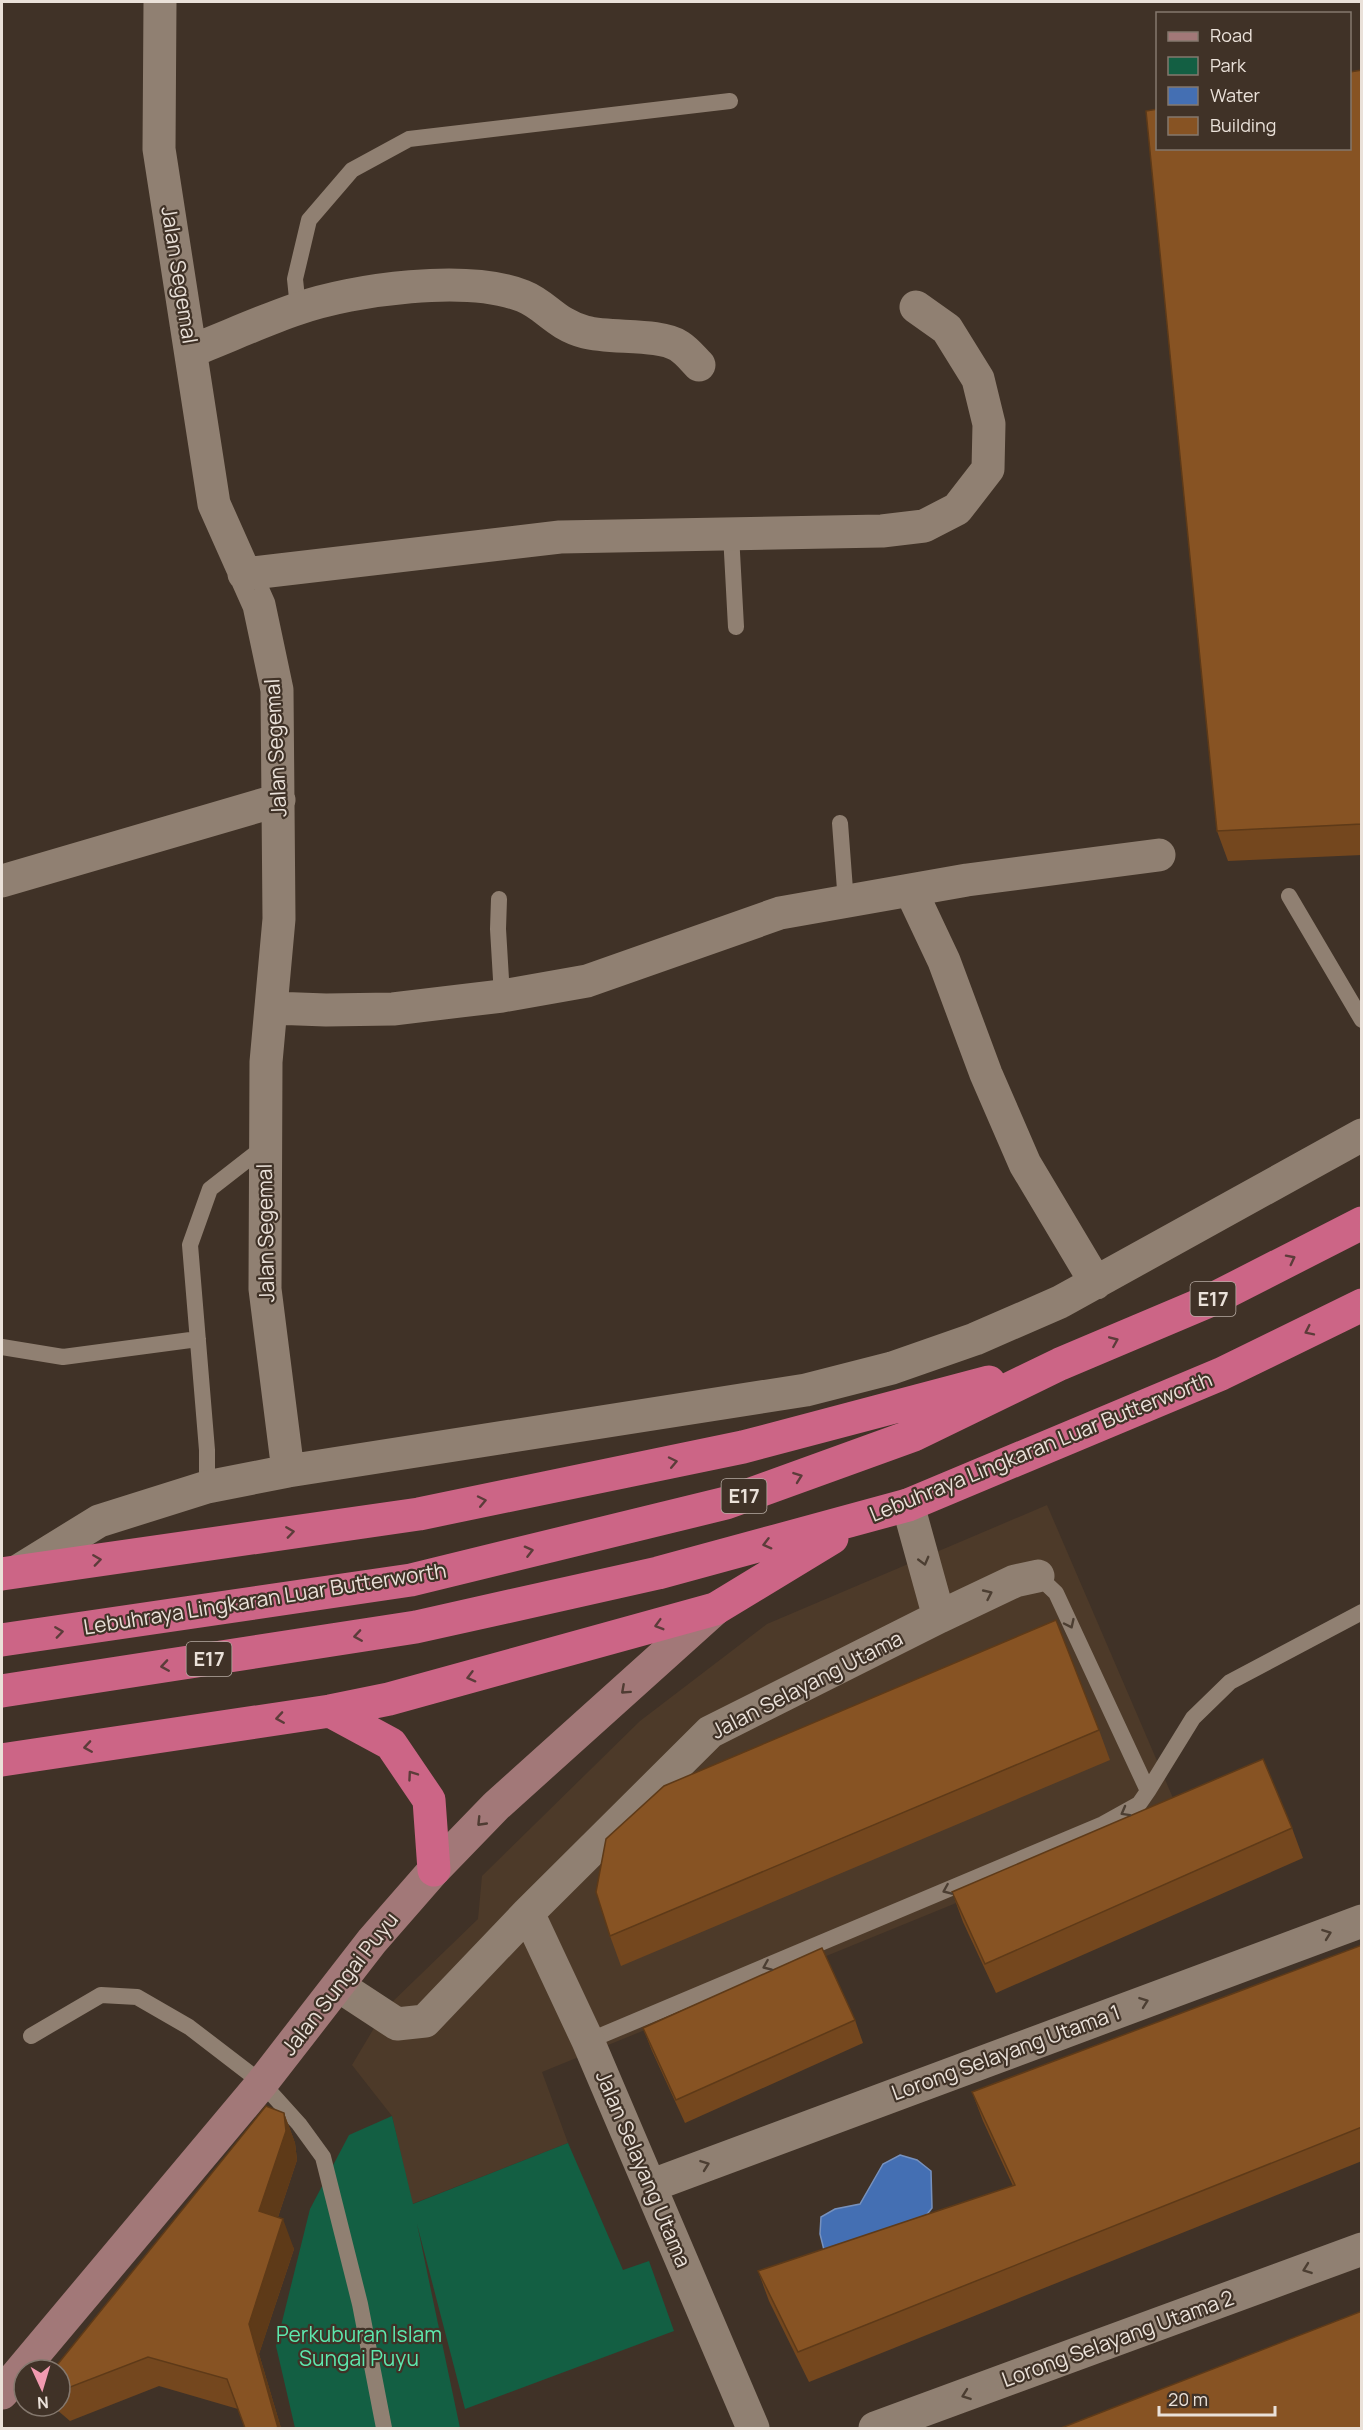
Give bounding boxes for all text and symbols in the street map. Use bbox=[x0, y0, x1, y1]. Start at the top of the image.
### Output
legend bbox=[1156, 12, 1351, 150]
text: Road bbox=[1210, 23, 1253, 47]
text: Park bbox=[1210, 53, 1247, 77]
text: Water bbox=[1210, 83, 1260, 107]
text: Building bbox=[1210, 113, 1276, 137]
street label: Jalan Segemal bbox=[155, 204, 205, 346]
street label: Jalan Segemal bbox=[257, 678, 293, 818]
street label: Jalan Segemal bbox=[250, 1163, 280, 1303]
one-way arrow bbox=[1285, 1255, 1296, 1267]
road number: E17 bbox=[1190, 1282, 1236, 1316]
one-way arrow bbox=[1304, 1324, 1315, 1336]
one-way arrow bbox=[1108, 1336, 1119, 1348]
street label: Lebuhraya Lingkaran Luar Butterworth bbox=[865, 1364, 1216, 1528]
one-way arrow bbox=[668, 1456, 678, 1469]
one-way arrow bbox=[792, 1471, 803, 1484]
road number: E17 bbox=[722, 1479, 766, 1513]
one-way arrow bbox=[477, 1495, 487, 1508]
one-way arrow bbox=[285, 1527, 294, 1539]
one-way arrow bbox=[762, 1537, 772, 1550]
one-way arrow bbox=[524, 1545, 534, 1558]
one-way arrow bbox=[92, 1554, 101, 1567]
street label: Lebuhraya Lingkaran Luar Butterworth bbox=[81, 1555, 448, 1641]
one-way arrow bbox=[916, 1556, 929, 1566]
one-way arrow bbox=[981, 1590, 992, 1602]
one-way arrow bbox=[1063, 1617, 1075, 1628]
one-way arrow bbox=[654, 1618, 665, 1630]
street label: Jalan Selayang Utama bbox=[706, 1624, 907, 1745]
one-way arrow bbox=[55, 1626, 64, 1638]
one-way arrow bbox=[353, 1629, 363, 1642]
road number: E17 bbox=[186, 1642, 232, 1676]
one-way arrow bbox=[161, 1659, 170, 1671]
one-way arrow bbox=[466, 1669, 476, 1682]
one-way arrow bbox=[621, 1683, 631, 1694]
one-way arrow bbox=[276, 1712, 285, 1724]
one-way arrow bbox=[83, 1741, 92, 1753]
one-way arrow bbox=[408, 1771, 419, 1782]
one-way arrow bbox=[1121, 1805, 1132, 1816]
one-way arrow bbox=[477, 1814, 488, 1825]
one-way arrow bbox=[942, 1883, 953, 1895]
street label: Jalan Sungai Puyu bbox=[274, 1906, 404, 2061]
one-way arrow bbox=[1321, 1928, 1331, 1941]
one-way arrow bbox=[763, 1958, 774, 1970]
one-way arrow bbox=[1138, 1997, 1149, 2009]
street label: Lorong Selayang Utama 1 bbox=[887, 1998, 1124, 2106]
street label: Jalan Selayang Utama bbox=[590, 2066, 698, 2271]
one-way arrow bbox=[699, 2160, 710, 2173]
one-way arrow bbox=[1302, 2262, 1312, 2275]
street label: Lorong Selayang Utama 2 bbox=[998, 2283, 1238, 2393]
park label: Perkuburan Islam Sungai Puyu bbox=[276, 2320, 442, 2372]
north arrow bbox=[12, 2358, 72, 2418]
scale bar bbox=[1159, 2379, 1274, 2417]
text: 20 m bbox=[1168, 2387, 1208, 2411]
one-way arrow bbox=[961, 2388, 972, 2400]
text: N bbox=[37, 2392, 50, 2414]

